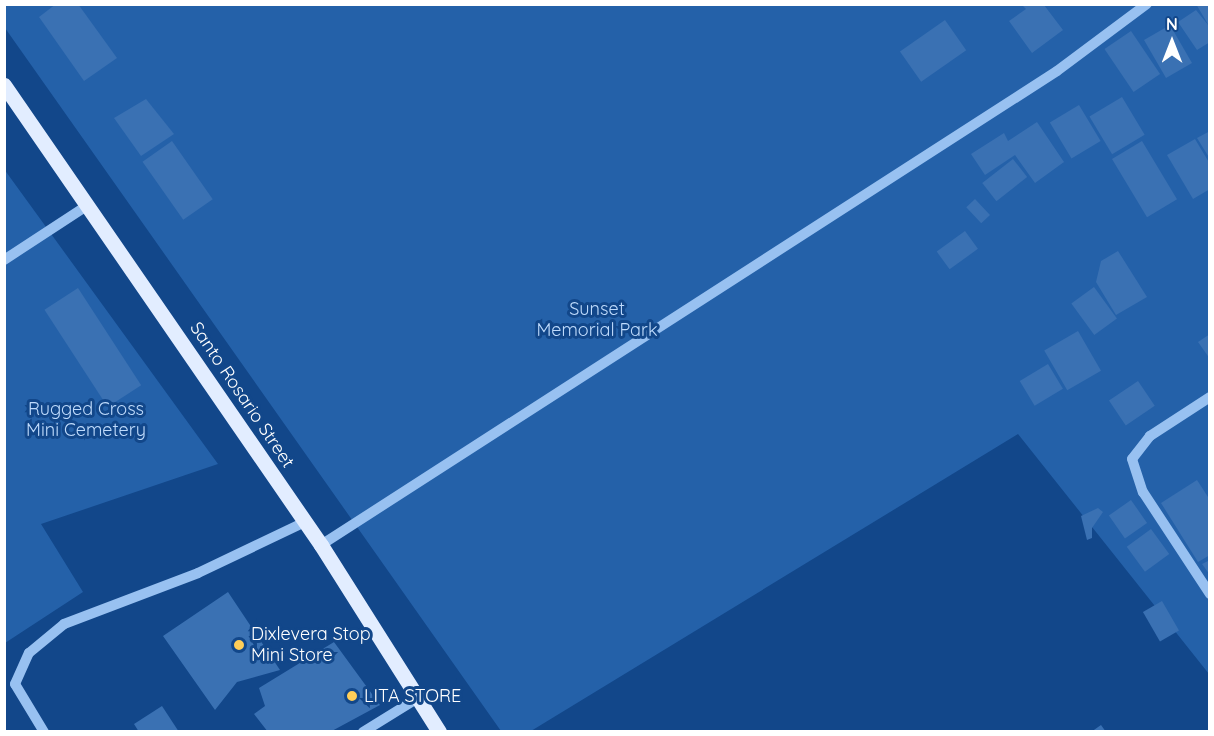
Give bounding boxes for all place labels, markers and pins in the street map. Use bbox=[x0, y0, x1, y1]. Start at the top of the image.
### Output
place label: Dixlevera Stop Mini Store bbox=[251, 624, 371, 666]
marker: Dixlevera Stop Mini Store bbox=[232, 638, 246, 652]
place label: LITA STORE bbox=[364, 685, 461, 707]
marker: LITA STORE bbox=[345, 689, 359, 703]

